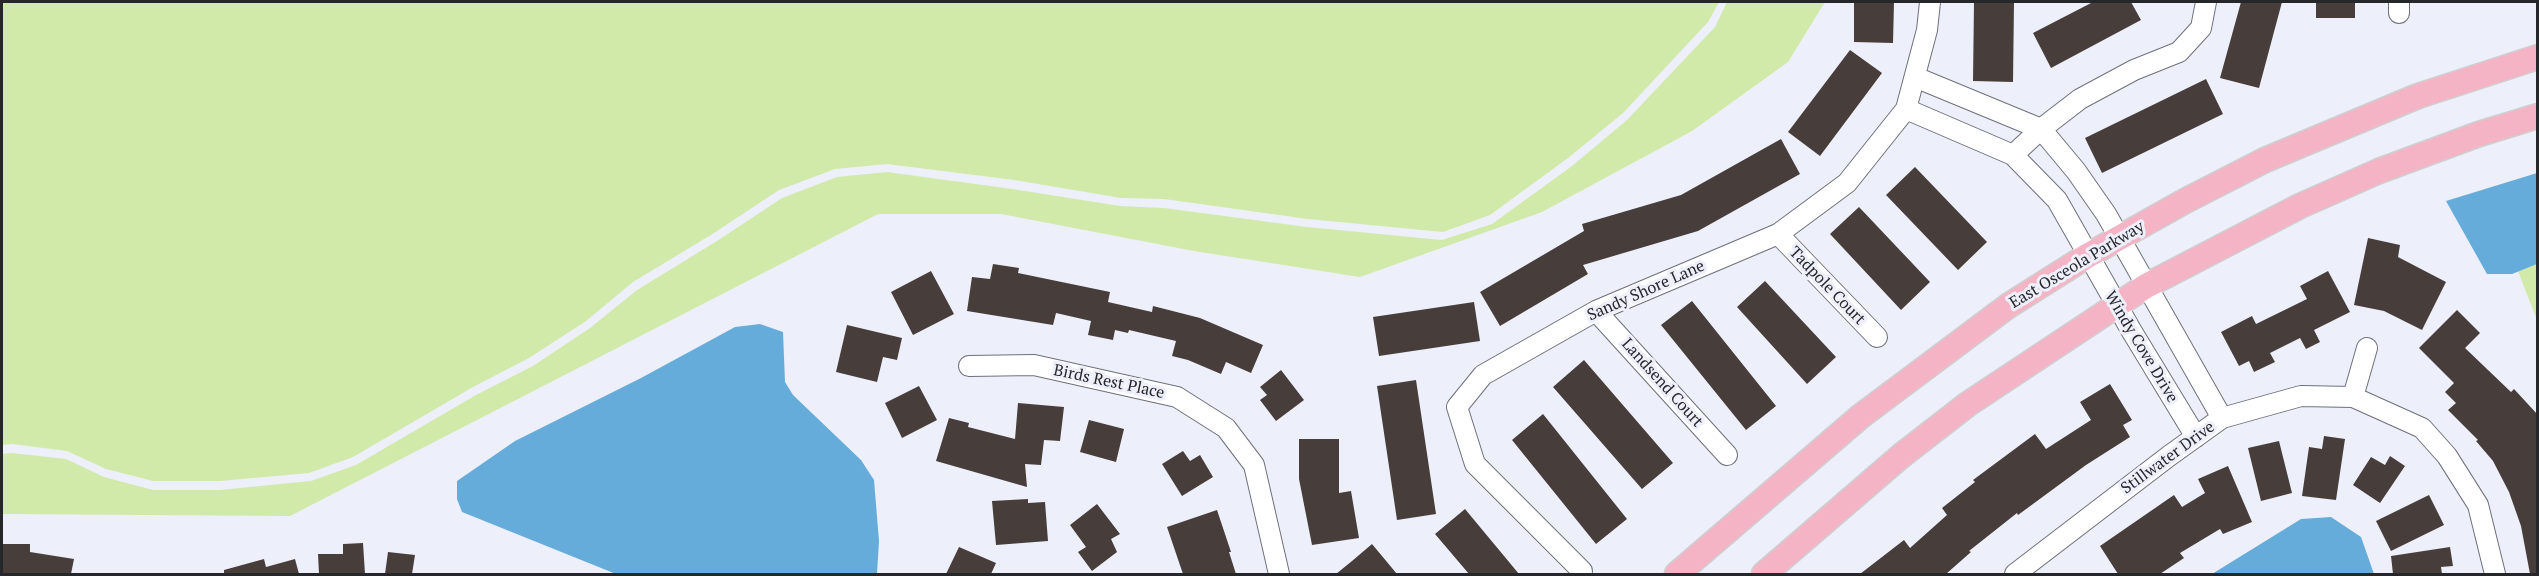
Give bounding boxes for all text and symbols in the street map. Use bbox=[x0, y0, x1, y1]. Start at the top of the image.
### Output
street label: East Osceola Parkway bbox=[2006, 217, 2148, 313]
street label: Tadpole Court bbox=[1785, 243, 1869, 329]
street label: Sandy Shore Lane bbox=[1584, 257, 1708, 325]
street label: Windy Cove Drive bbox=[2100, 288, 2182, 406]
street label: Landsend Court bbox=[1617, 335, 1707, 431]
street label: Birds Rest Place bbox=[1052, 361, 1166, 403]
street label: Stillwater Drive bbox=[2118, 418, 2218, 498]

